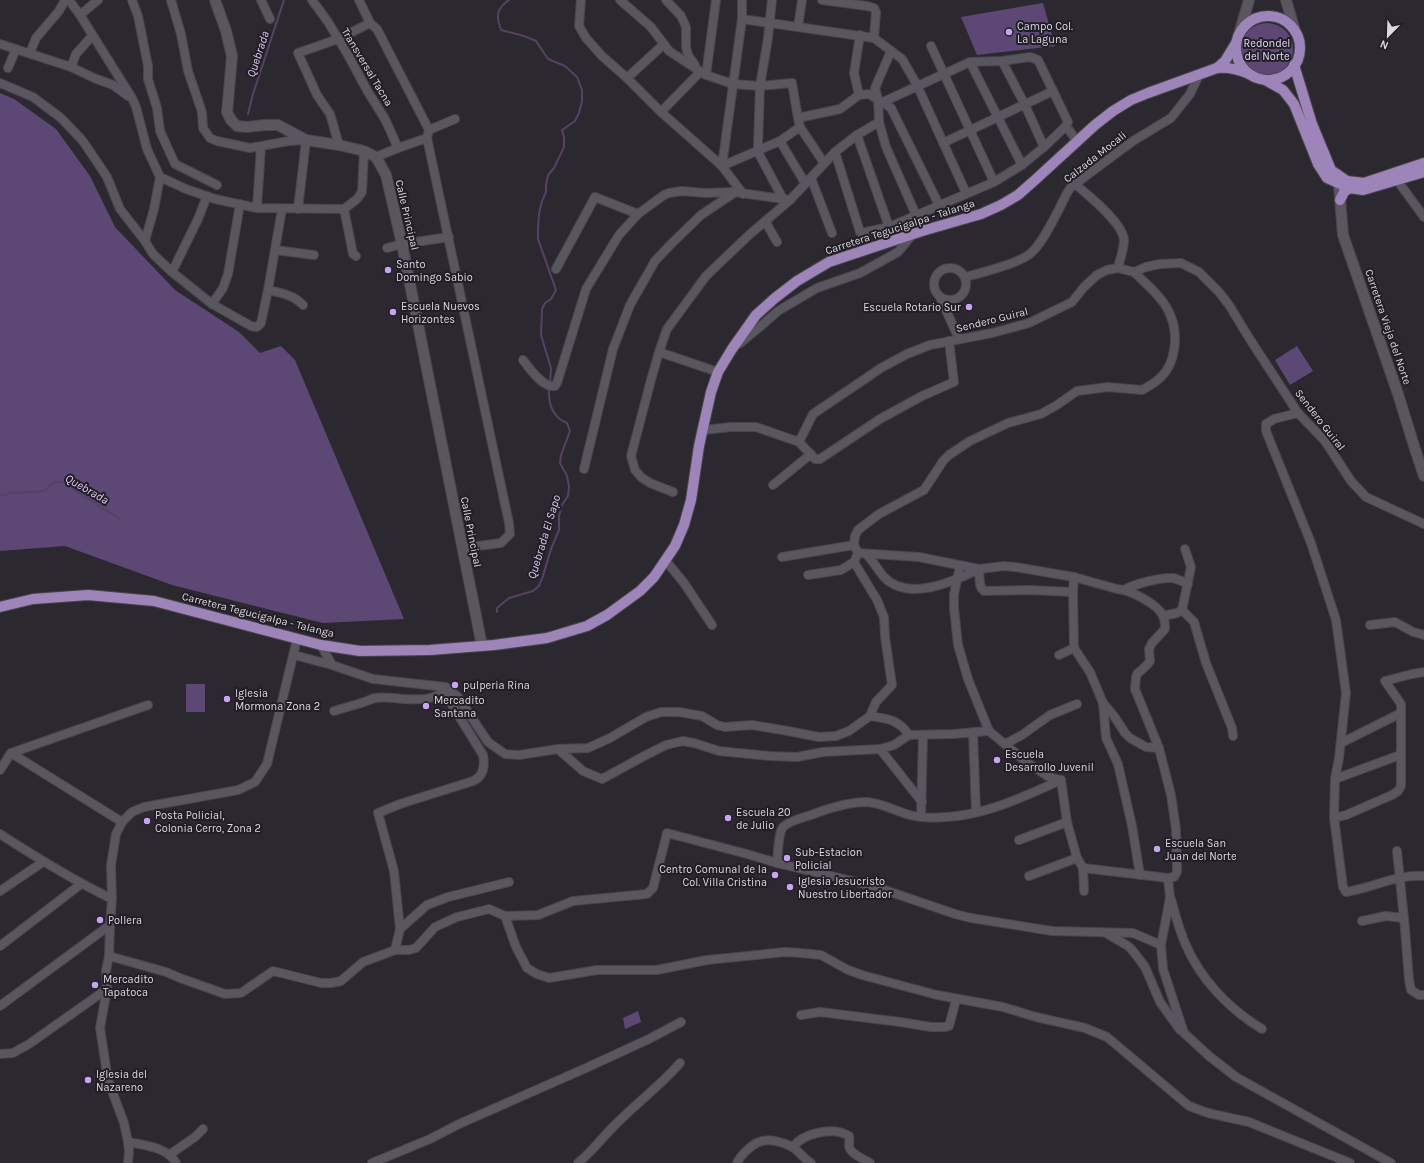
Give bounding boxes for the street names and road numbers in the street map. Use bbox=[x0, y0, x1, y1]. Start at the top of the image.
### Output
street label: Transversal Tacna bbox=[339, 26, 395, 108]
street label: Calzada Mocali bbox=[1061, 129, 1129, 185]
street label: Calle Principal bbox=[393, 179, 421, 251]
street label: Carretera Tegucigalpa - Talanga bbox=[824, 197, 976, 257]
street label: Carretera Vieja del Norte bbox=[1362, 268, 1414, 387]
street label: Sendero Guiral bbox=[955, 305, 1029, 335]
street label: Sendero Guiral bbox=[1292, 387, 1348, 453]
street label: Calle Principal bbox=[458, 496, 484, 568]
street label: Carretera Tegucigalpa - Talanga bbox=[180, 590, 336, 640]

